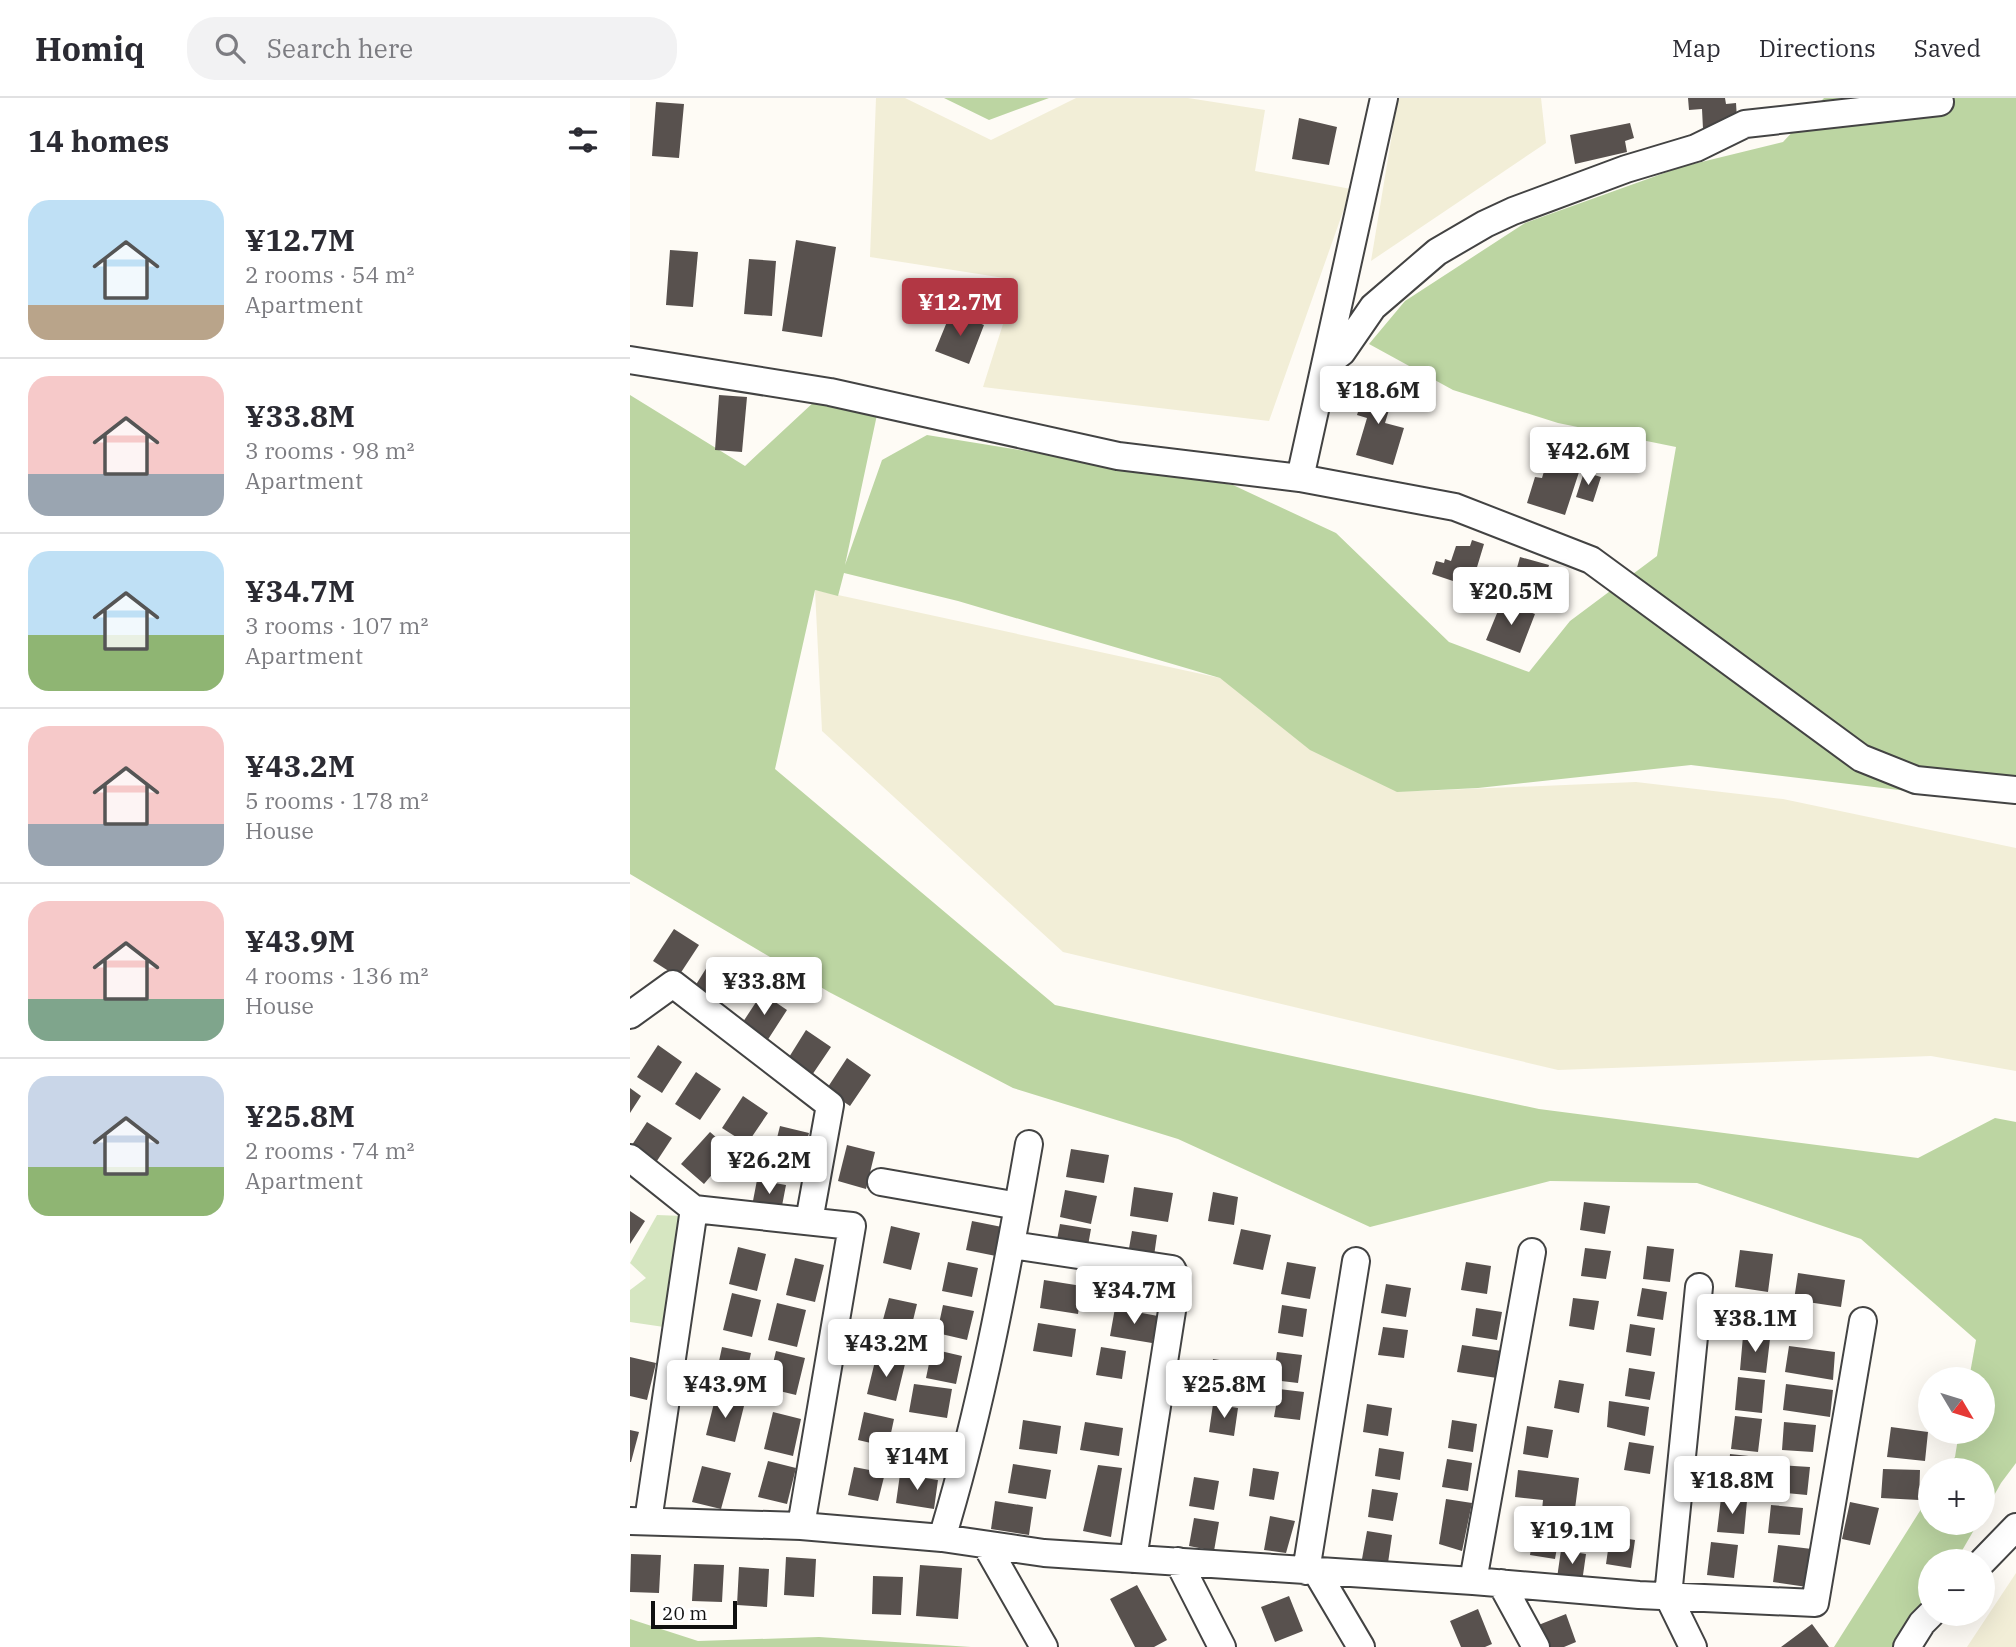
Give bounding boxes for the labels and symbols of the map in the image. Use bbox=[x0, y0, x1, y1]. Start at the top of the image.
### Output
pin: ¥12.7M bbox=[903, 278, 1017, 338]
pin: ¥18.6M bbox=[1321, 366, 1435, 426]
pin: ¥42.6M bbox=[1531, 428, 1645, 487]
pin: ¥20.5M bbox=[1454, 568, 1568, 627]
pin: ¥33.8M bbox=[707, 958, 821, 1017]
pin: ¥26.2M bbox=[712, 1136, 826, 1196]
pin: ¥34.7M bbox=[1077, 1266, 1191, 1326]
pin: ¥38.1M bbox=[1698, 1294, 1812, 1354]
pin: ¥43.2M bbox=[829, 1320, 943, 1379]
pin: ¥43.9M bbox=[668, 1360, 782, 1420]
pin: ¥25.8M bbox=[1167, 1360, 1281, 1420]
north arrow bbox=[1918, 1367, 1995, 1444]
pin: ¥14M bbox=[876, 1432, 958, 1492]
pin: ¥18.8M bbox=[1675, 1456, 1789, 1516]
pin: ¥19.1M bbox=[1515, 1506, 1629, 1566]
scale bar bbox=[651, 1598, 737, 1630]

